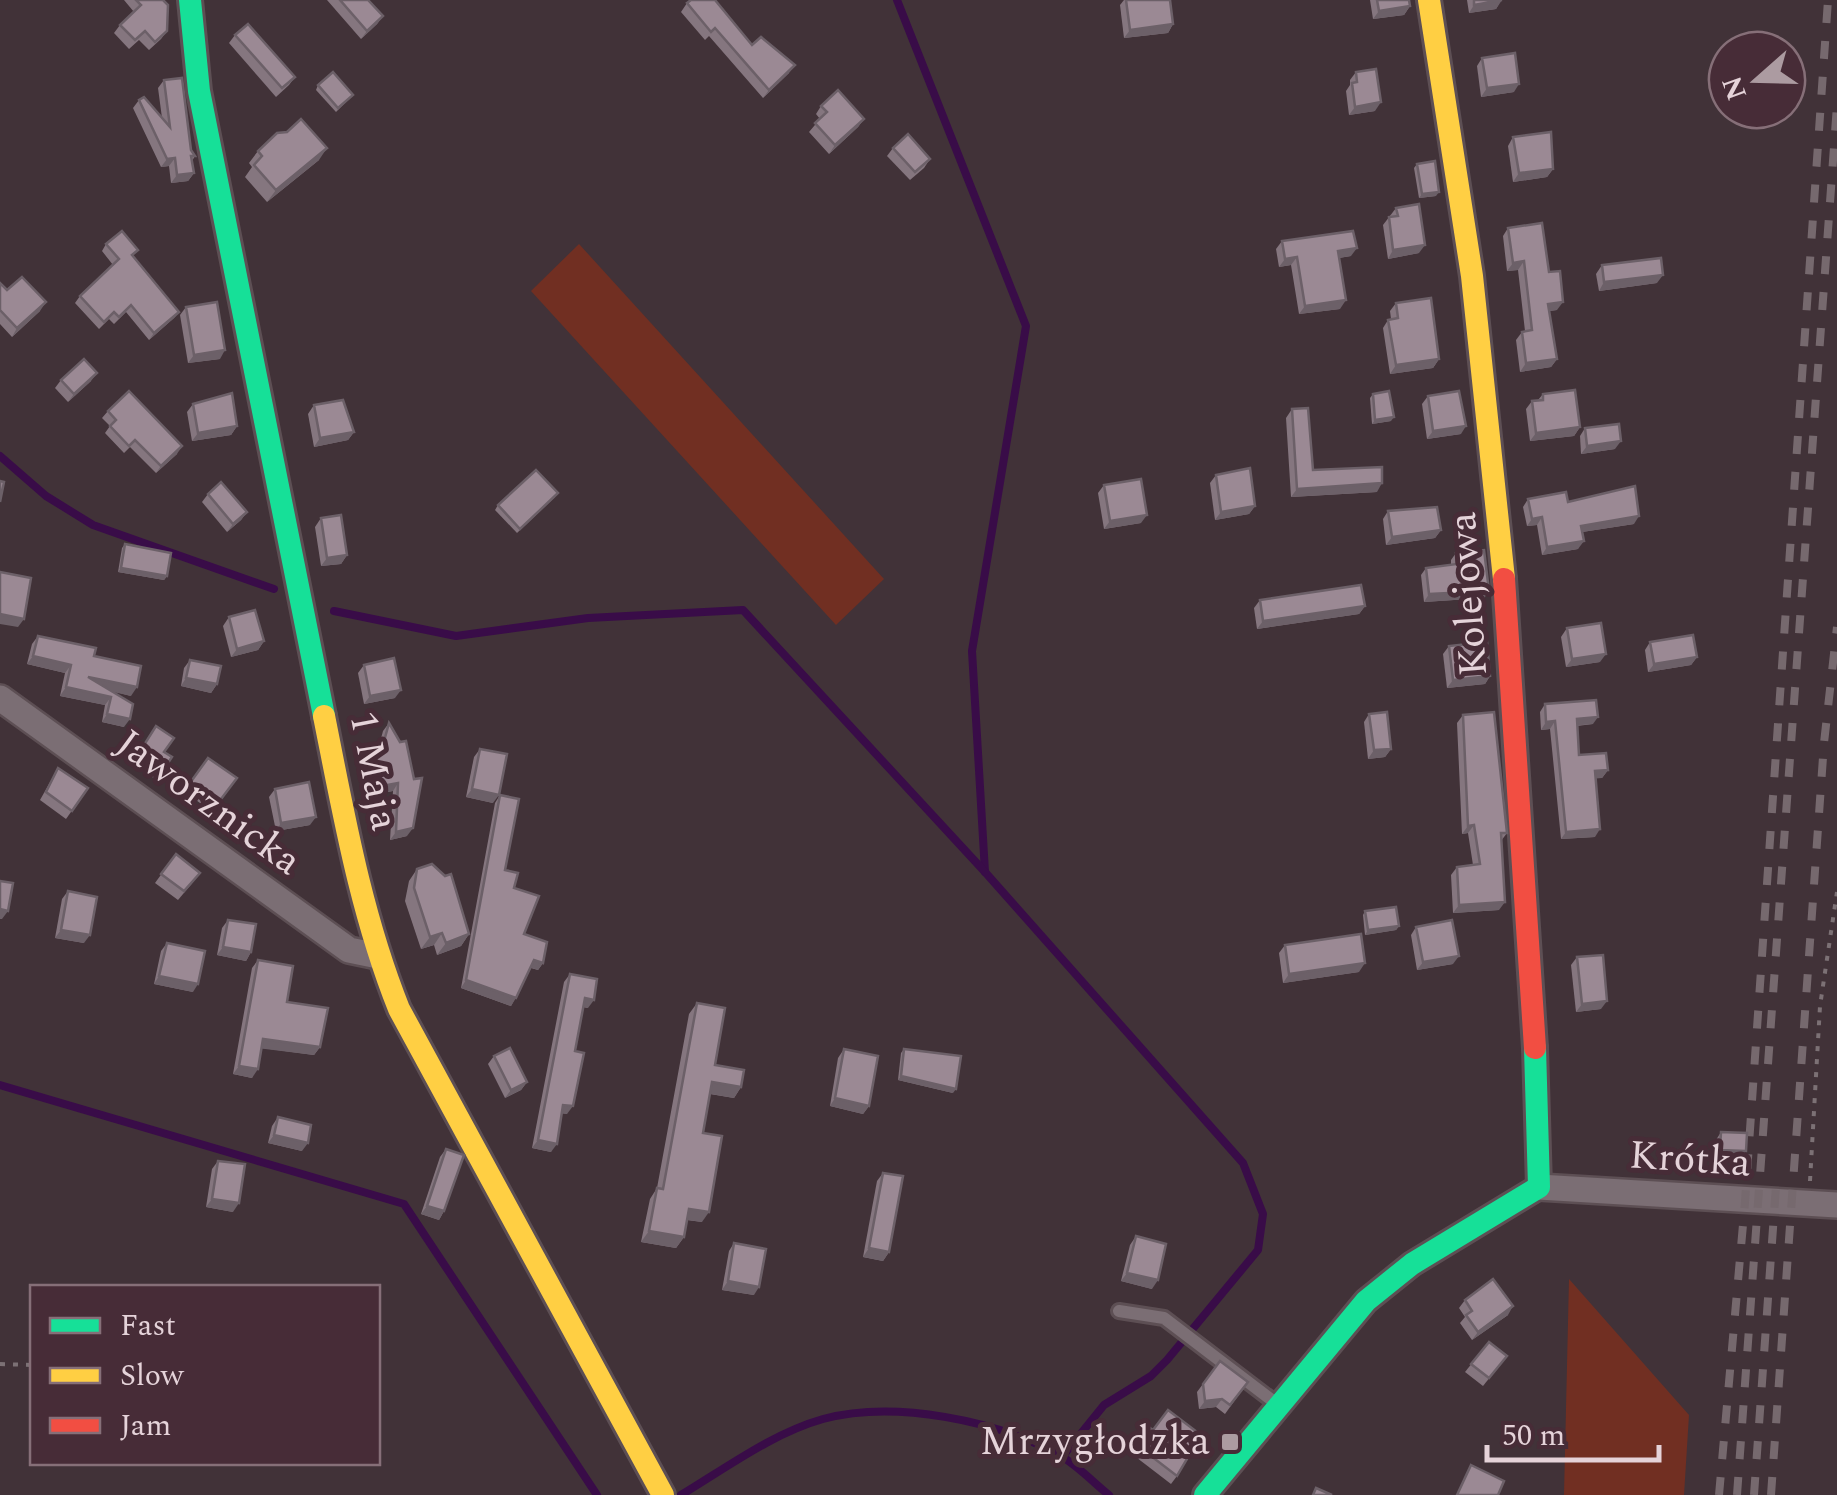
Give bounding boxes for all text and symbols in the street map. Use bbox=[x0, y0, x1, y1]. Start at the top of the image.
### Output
north arrow bbox=[1707, 30, 1807, 130]
text: N bbox=[1711, 70, 1759, 106]
street label: Kolejowa bbox=[1433, 509, 1505, 678]
street label: 1 Maja bbox=[332, 706, 414, 836]
street label: Jaworznicka bbox=[102, 715, 314, 892]
street label: Krótka bbox=[1627, 1125, 1753, 1195]
legend bbox=[30, 1285, 380, 1465]
text: Fast bbox=[120, 1303, 176, 1349]
text: Slow bbox=[120, 1353, 185, 1399]
scale bar bbox=[1487, 1400, 1660, 1462]
text: Jam bbox=[120, 1403, 171, 1449]
place label: Mrzygłodzka bbox=[980, 1412, 1210, 1473]
text: 50 m bbox=[1502, 1413, 1565, 1459]
marker: Mrzygłodzka bbox=[1219, 1431, 1241, 1453]

